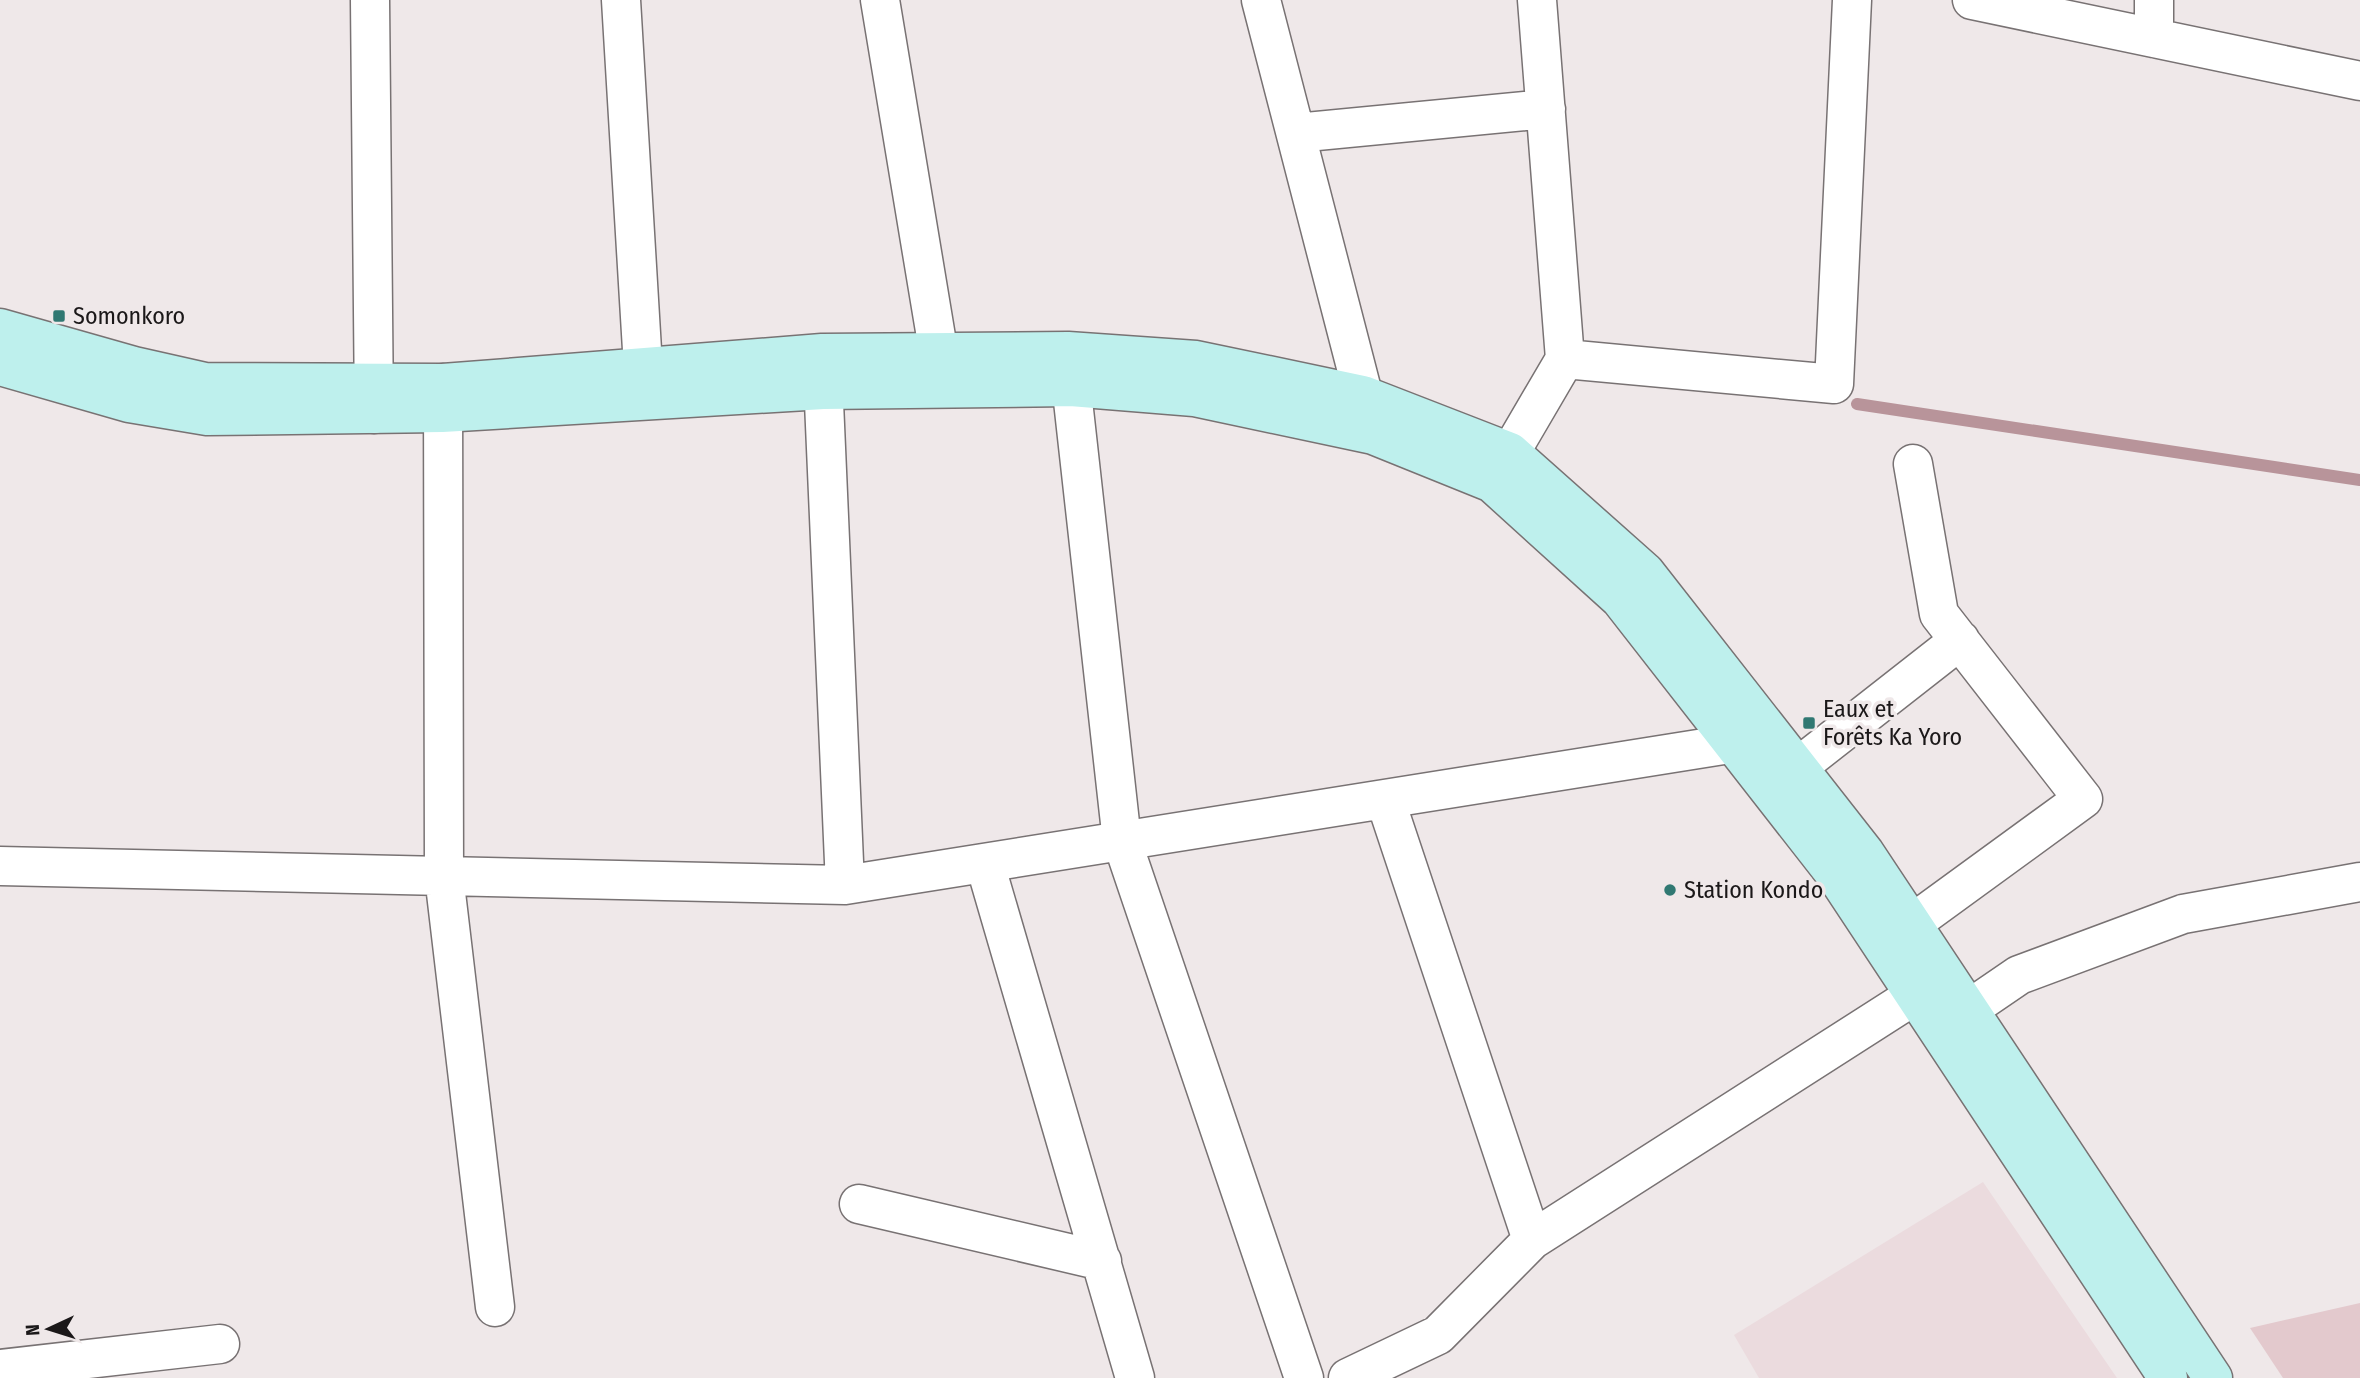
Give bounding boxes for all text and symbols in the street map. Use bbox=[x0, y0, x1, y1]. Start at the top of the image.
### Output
place label: Somonkoro bbox=[73, 302, 185, 330]
marker: Somonkoro bbox=[51, 308, 67, 324]
place label: Eaux et Forêts Ka Yoro bbox=[1823, 695, 1962, 751]
marker: Eaux et Forêts Ka Yoro bbox=[1801, 715, 1817, 731]
place label: Station Kondo bbox=[1684, 876, 1823, 904]
marker: Station Kondo bbox=[1662, 882, 1678, 898]
north arrow bbox=[14, 1294, 84, 1364]
text: N bbox=[21, 1324, 44, 1337]

